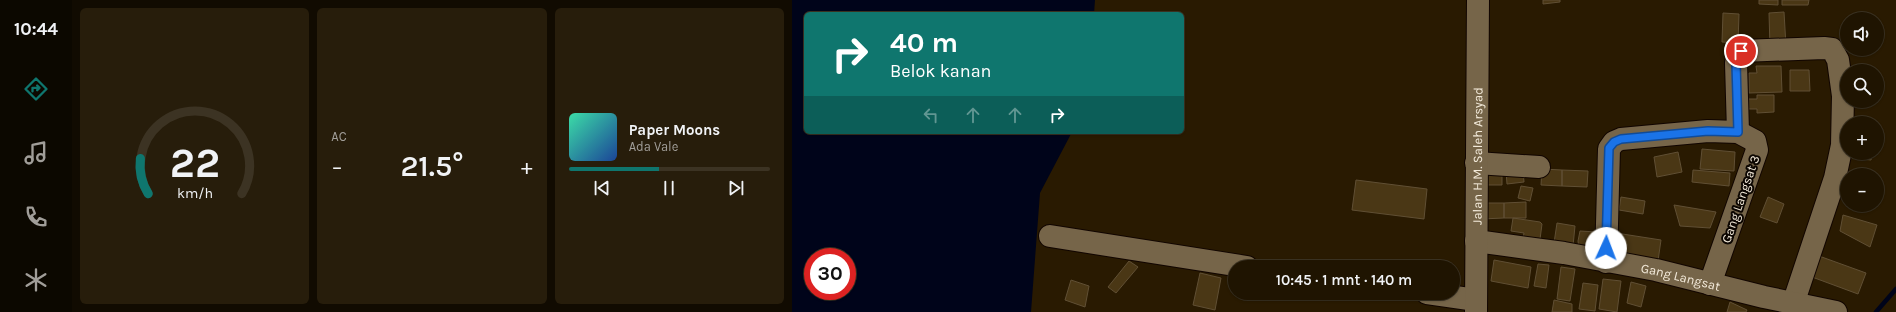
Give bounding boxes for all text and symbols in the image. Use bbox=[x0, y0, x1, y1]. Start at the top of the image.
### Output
map controls bbox=[1840, 12, 1884, 212]
button: sound bbox=[1840, 12, 1884, 56]
text: 10:44 bbox=[14, 18, 58, 40]
text: 40 m bbox=[890, 26, 958, 59]
icon: right bbox=[824, 28, 876, 80]
pin bbox=[1724, 34, 1758, 68]
icon: arrive bbox=[1730, 40, 1752, 62]
text: Belok kanan bbox=[890, 60, 991, 82]
button: search bbox=[1840, 64, 1884, 108]
icon: directions bbox=[22, 75, 50, 103]
street label: Jalan H.M. Saleh Arsyad bbox=[1470, 87, 1485, 225]
icon: left bbox=[920, 104, 942, 126]
icon: ahead bbox=[962, 104, 984, 126]
icon: ahead bbox=[1004, 104, 1026, 126]
icon: right bbox=[1046, 104, 1068, 126]
button: + bbox=[1840, 116, 1884, 160]
text: Paper Moons bbox=[629, 121, 720, 139]
text: AC bbox=[331, 129, 347, 144]
icon: music bbox=[22, 139, 50, 167]
text: 22 bbox=[169, 139, 220, 187]
text: Ada Vale bbox=[629, 139, 678, 154]
text: 21.5° bbox=[400, 148, 464, 184]
street label: Gang Langsat 3 bbox=[1718, 153, 1763, 245]
text: − bbox=[331, 154, 343, 180]
text: + bbox=[521, 154, 533, 180]
button: − bbox=[1840, 168, 1884, 212]
icon: previous bbox=[591, 177, 613, 199]
icon: pause bbox=[658, 177, 680, 199]
icon: next bbox=[725, 177, 747, 199]
text: km/h bbox=[177, 185, 213, 202]
icon: phone bbox=[22, 203, 50, 231]
position arrow bbox=[1585, 227, 1627, 269]
speed limit sign: 30 bbox=[804, 248, 856, 300]
street label: Gang Langsat bbox=[1640, 260, 1722, 294]
icon: climate bbox=[22, 266, 50, 294]
text: 10:45 · 1 mnt · 140 m bbox=[1276, 271, 1412, 289]

